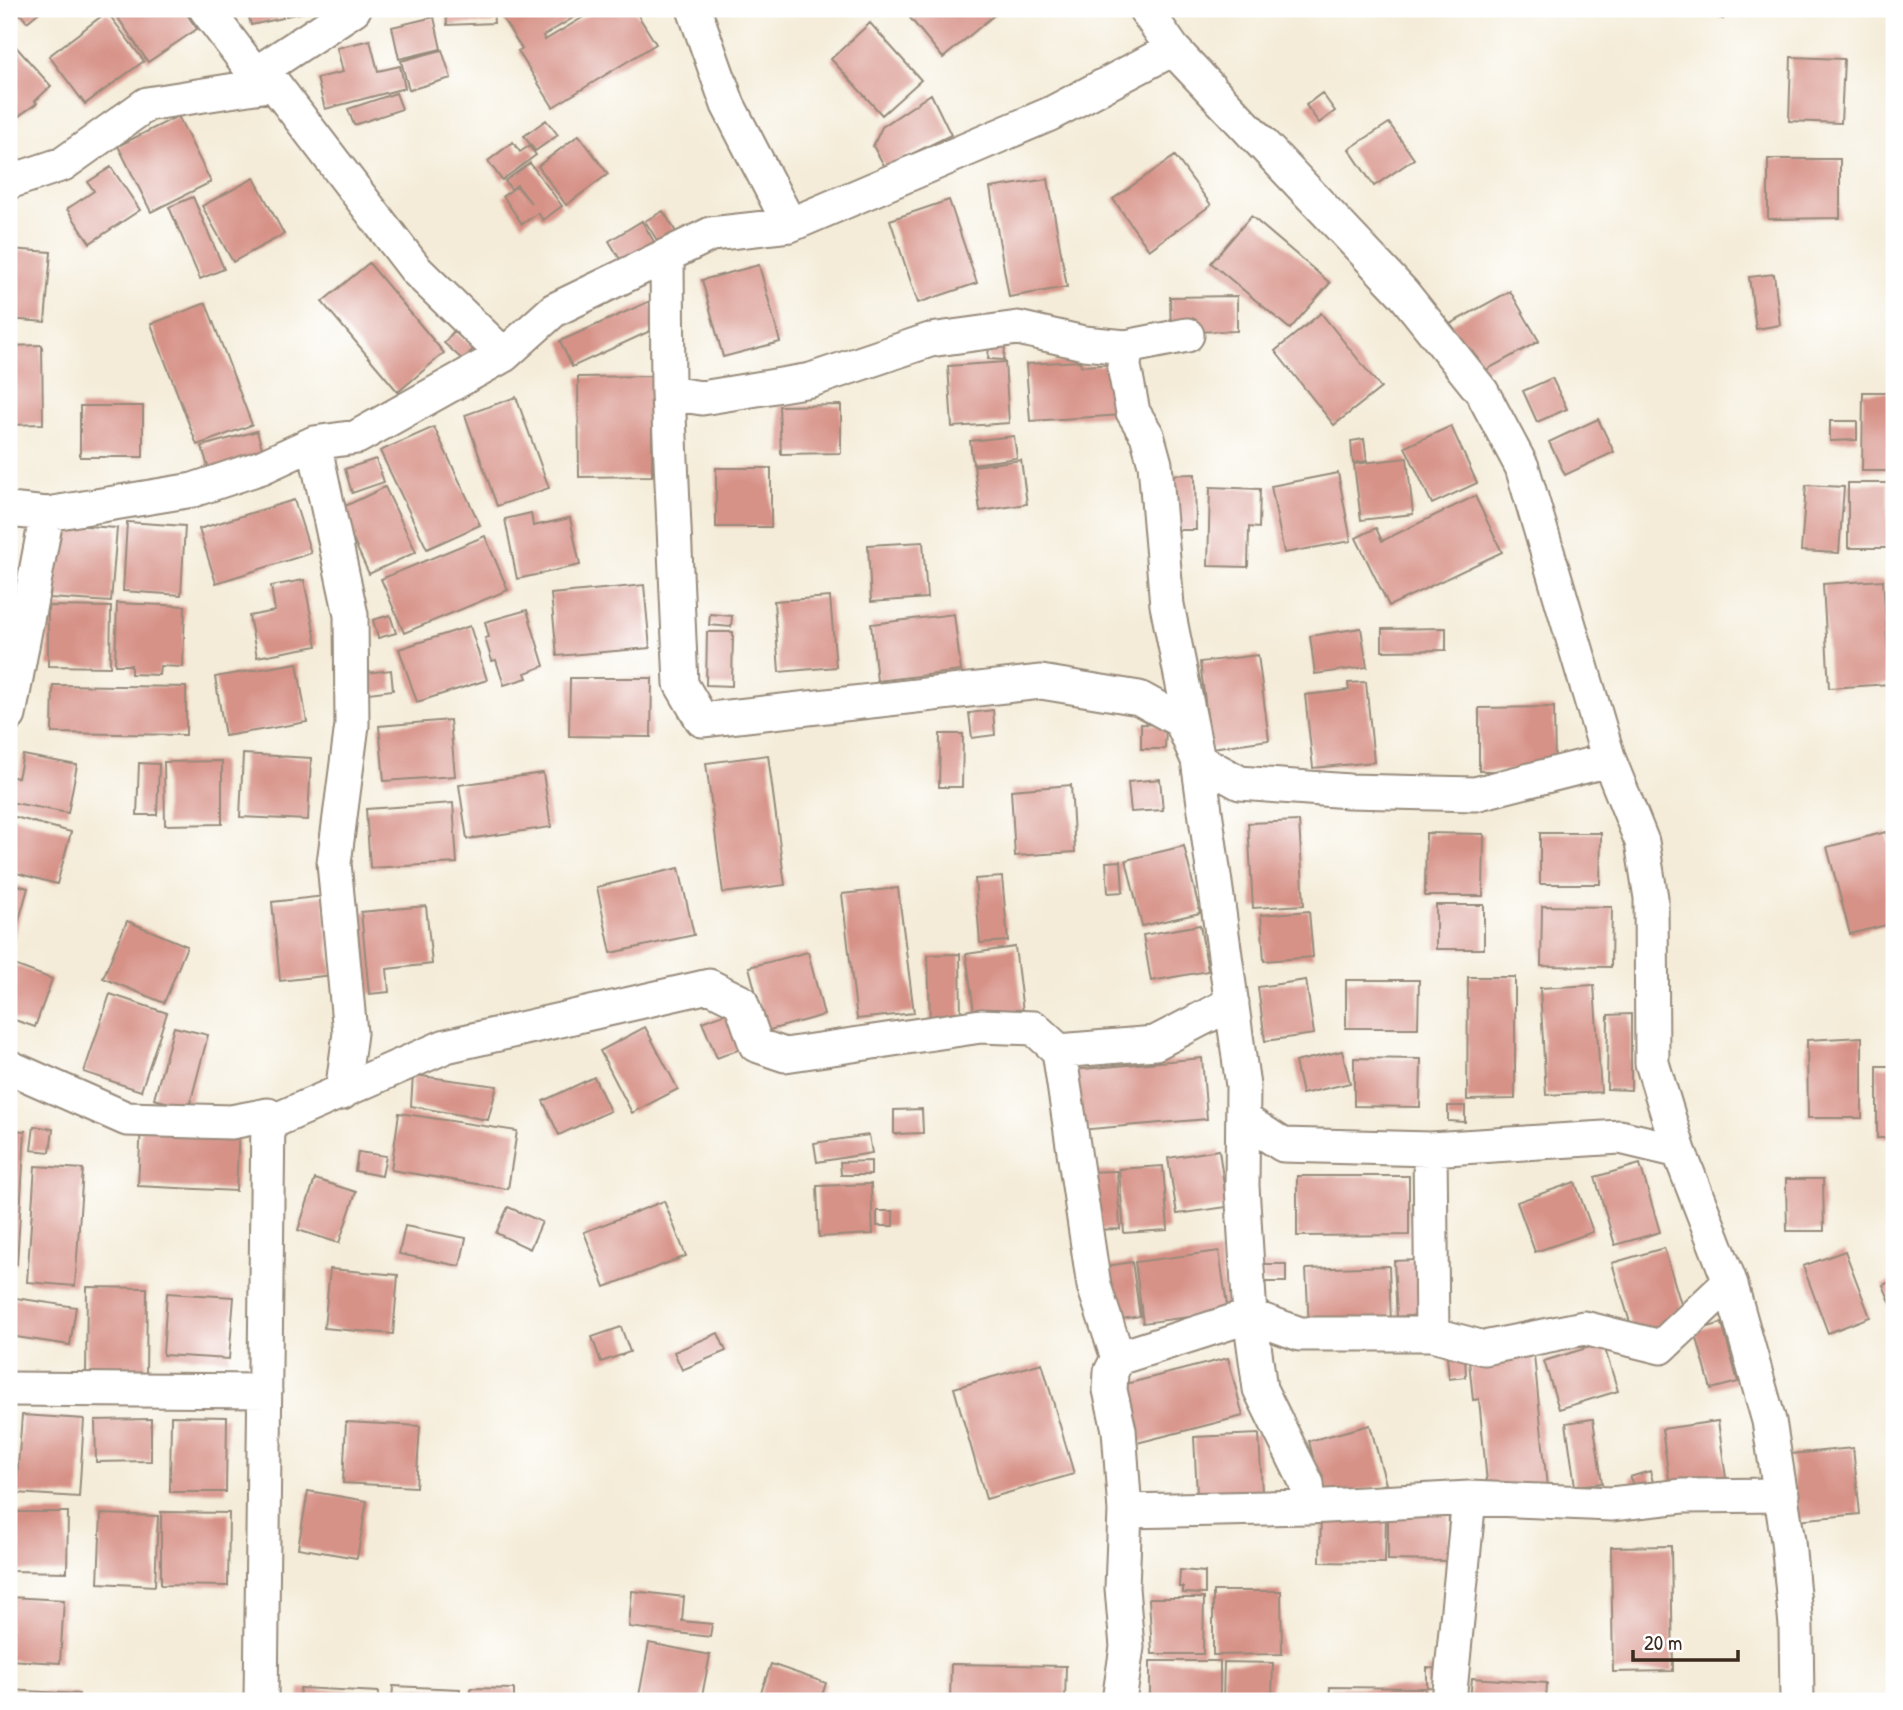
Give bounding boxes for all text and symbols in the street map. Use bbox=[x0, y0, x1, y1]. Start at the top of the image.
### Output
scale bar bbox=[1633, 1619, 1738, 1663]
text: 20 m bbox=[1644, 1628, 1682, 1657]

